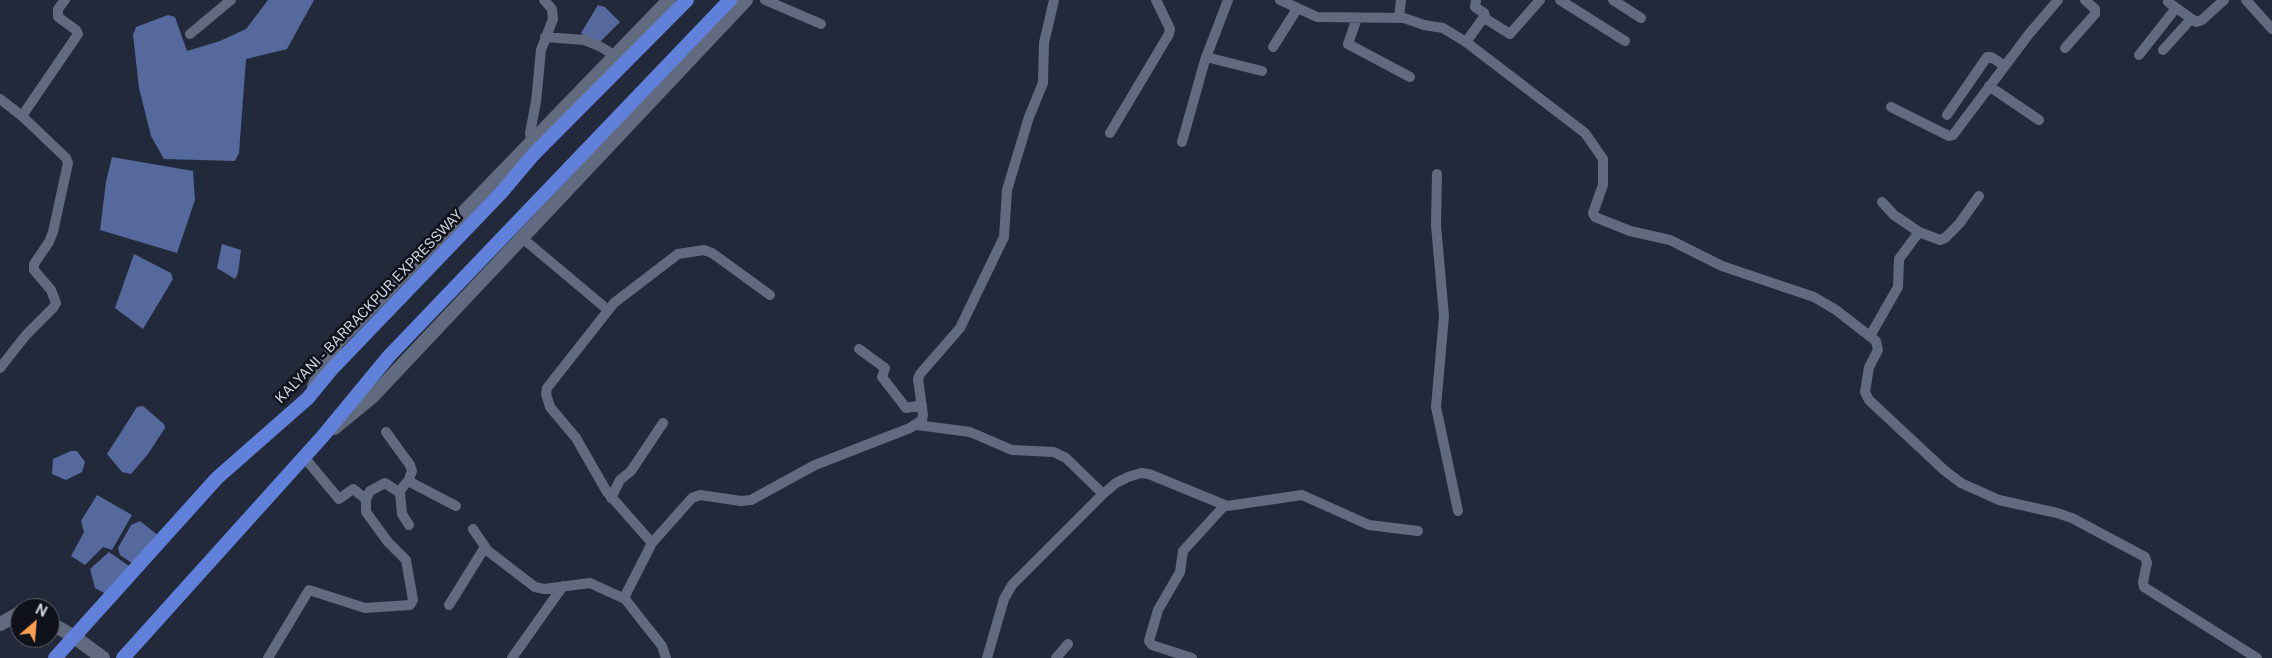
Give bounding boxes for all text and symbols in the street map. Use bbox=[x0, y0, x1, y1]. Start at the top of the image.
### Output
street label: KALYANI - BARRACKPUR EXPRESSWAY bbox=[272, 207, 466, 407]
north arrow bbox=[10, 598, 60, 648]
text: N bbox=[33, 601, 50, 620]

